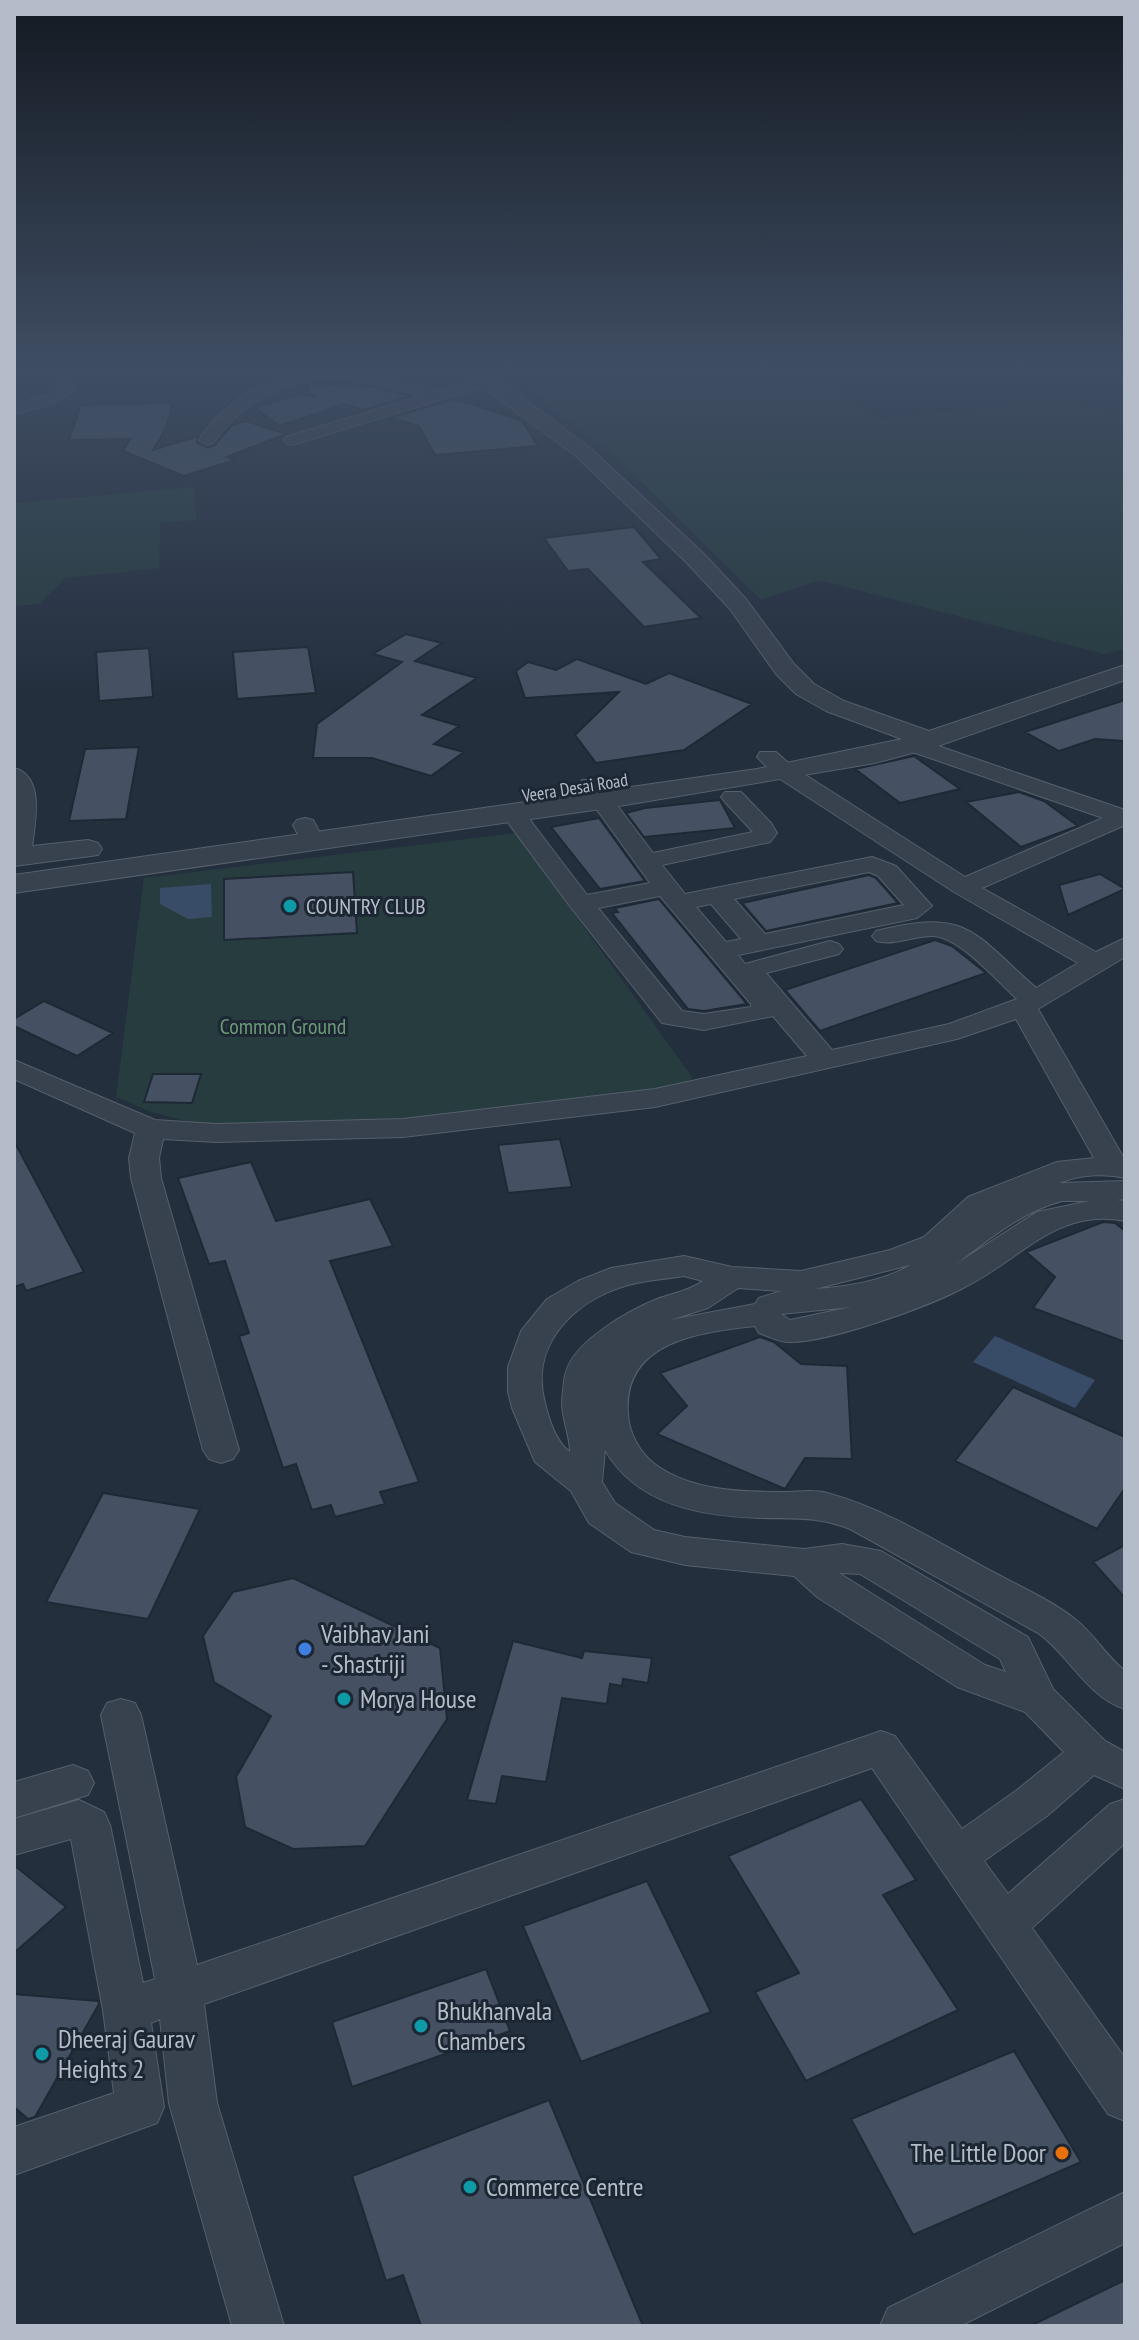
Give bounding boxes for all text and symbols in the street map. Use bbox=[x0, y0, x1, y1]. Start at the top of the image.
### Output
street label: Veera Desai Road bbox=[519, 768, 629, 807]
place label: COUNTRY CLUB bbox=[306, 892, 426, 920]
marker: COUNTRY CLUB bbox=[281, 897, 299, 915]
park label: Common Ground bbox=[220, 1012, 346, 1040]
place label: Vaibhav Jani - Shastriji bbox=[320, 1617, 430, 1680]
marker: Vaibhav Jani - Shastriji bbox=[296, 1640, 314, 1658]
place label: Morya House bbox=[360, 1682, 477, 1715]
marker: Morya House bbox=[335, 1690, 353, 1708]
place label: Bhukhanvala Chambers bbox=[437, 1994, 552, 2057]
marker: Bhukhanvala Chambers bbox=[412, 2017, 430, 2035]
place label: Dheeraj Gaurav Heights 2 bbox=[58, 2022, 195, 2085]
marker: Dheeraj Gaurav Heights 2 bbox=[33, 2045, 51, 2063]
place label: The Little Door bbox=[910, 2136, 1046, 2169]
marker: The Little Door bbox=[1053, 2144, 1071, 2162]
place label: Commerce Centre bbox=[486, 2170, 644, 2203]
marker: Commerce Centre bbox=[461, 2178, 479, 2196]

